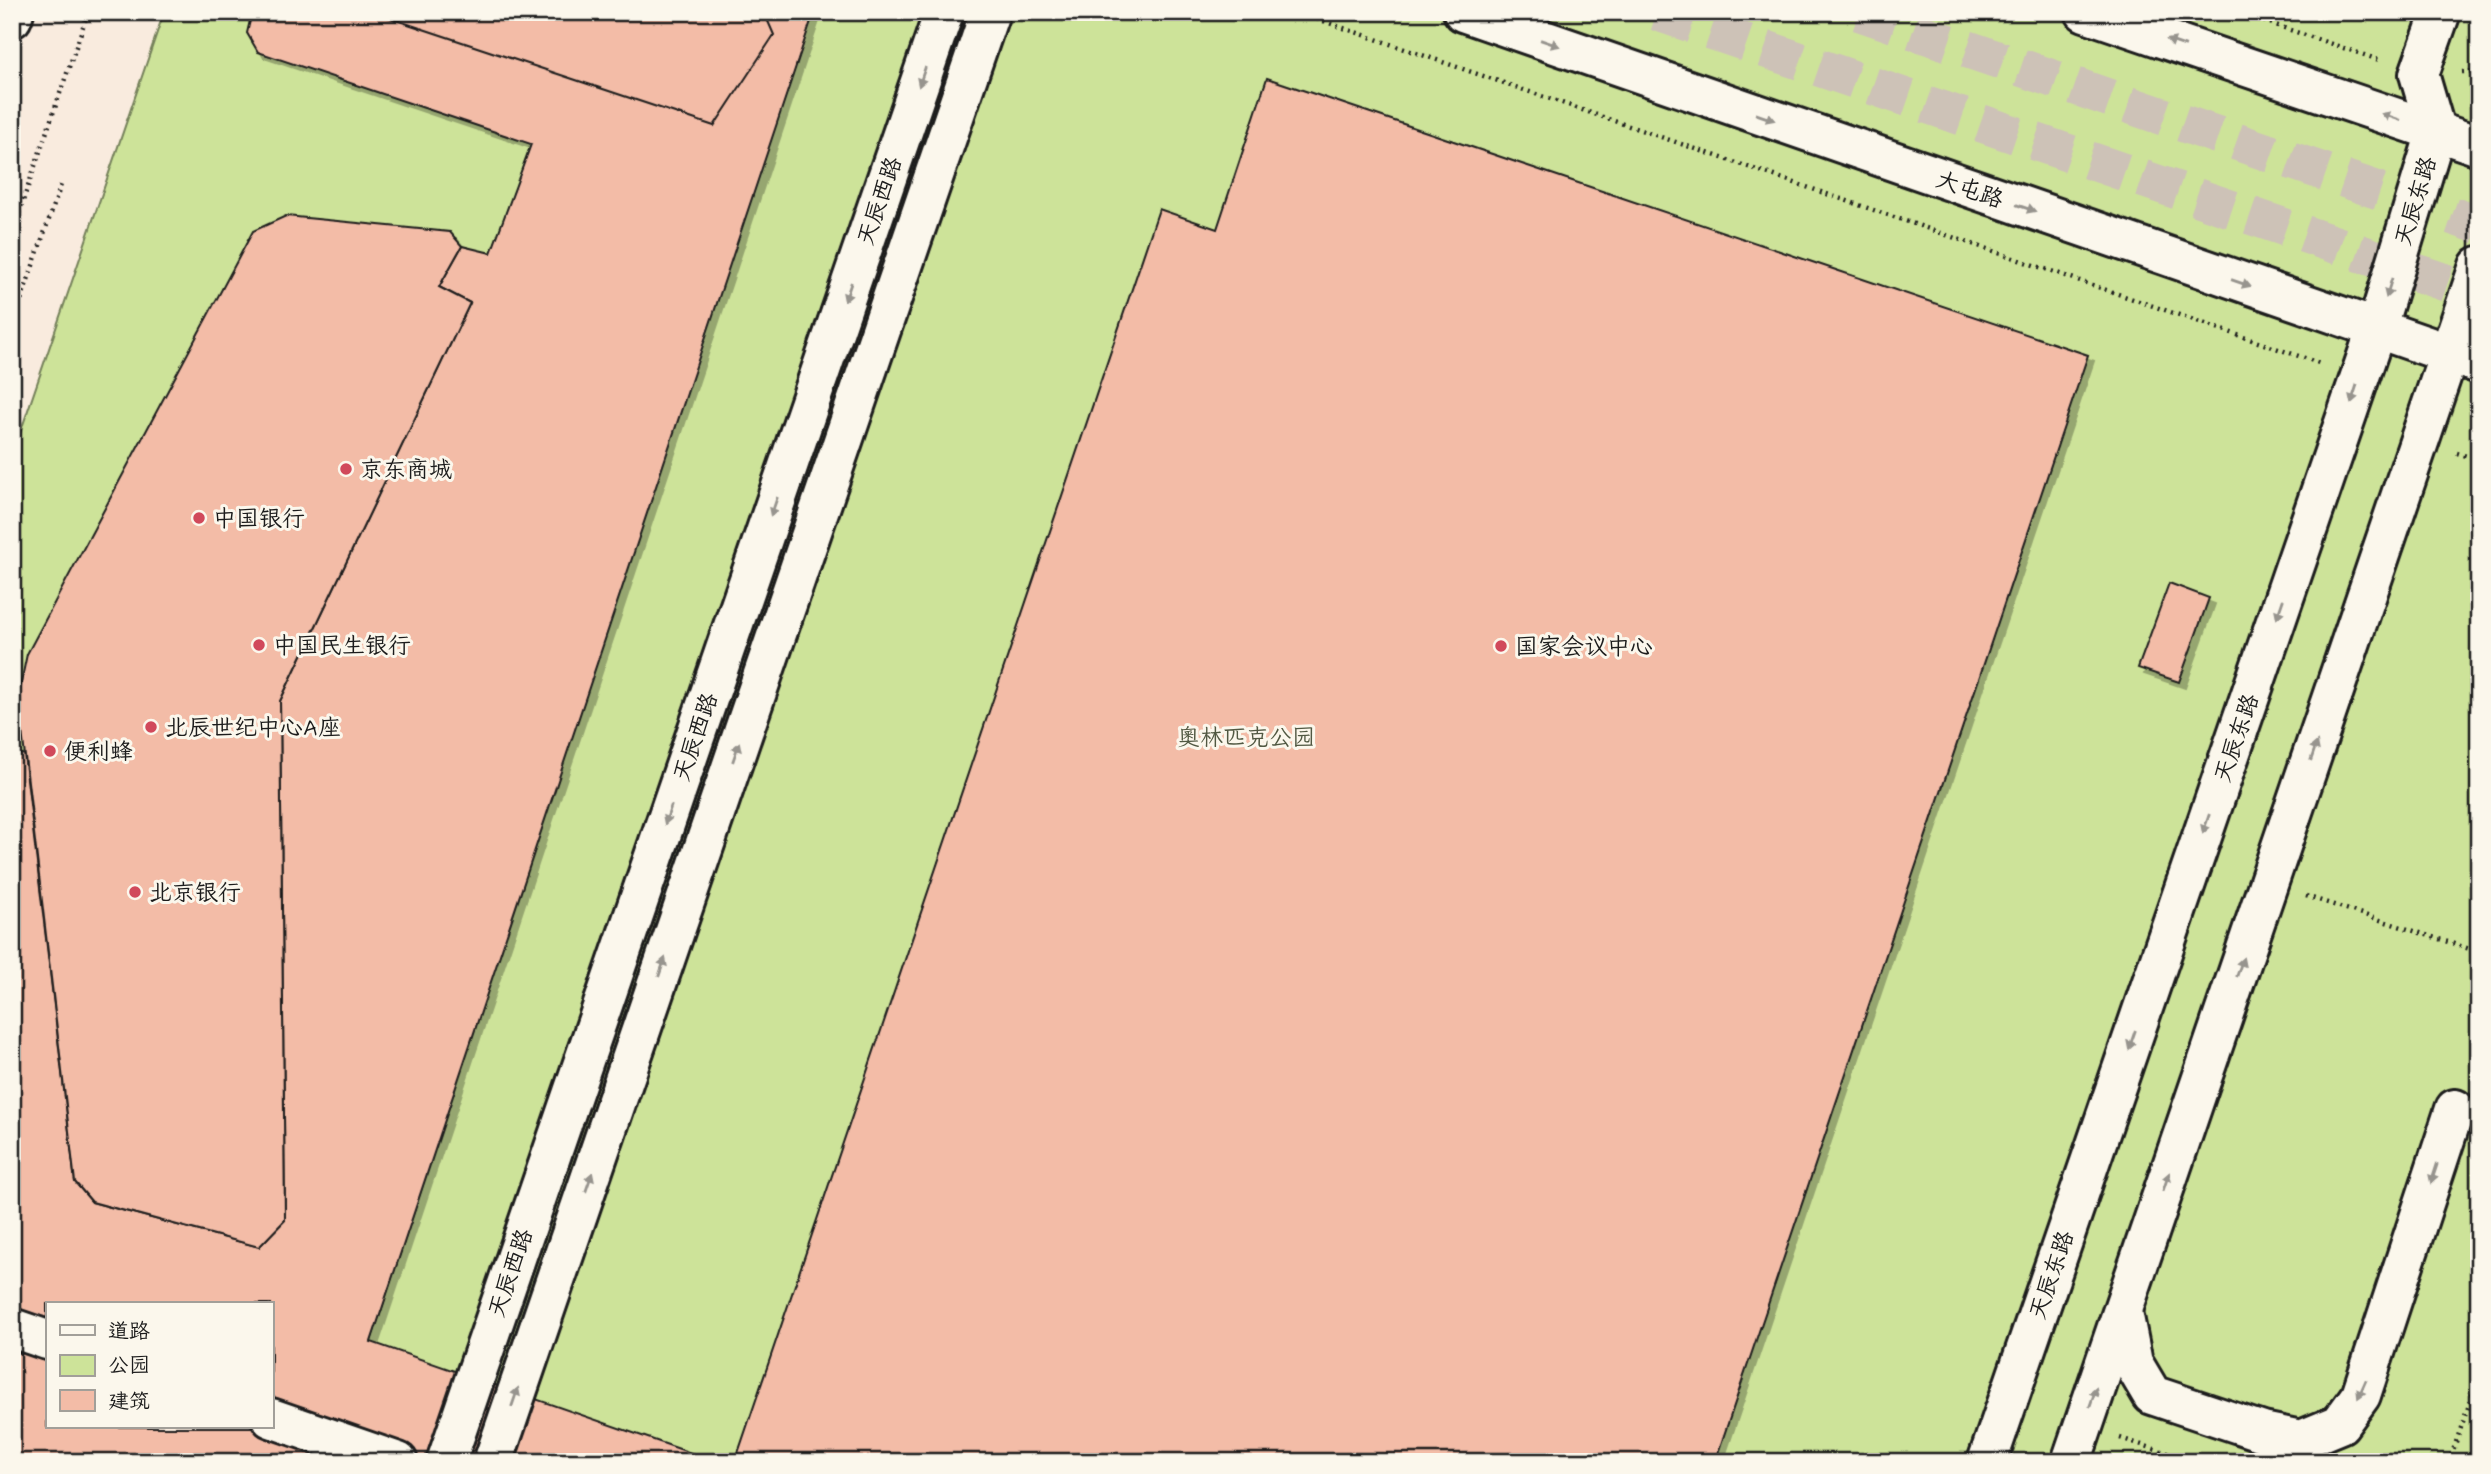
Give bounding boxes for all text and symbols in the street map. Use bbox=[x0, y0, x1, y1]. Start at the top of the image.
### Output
one-way arrow bbox=[2165, 37, 2186, 48]
one-way arrow bbox=[1540, 38, 1561, 49]
one-way arrow bbox=[916, 66, 927, 87]
one-way arrow bbox=[2380, 111, 2401, 122]
one-way arrow bbox=[1755, 112, 1776, 123]
street label: 天辰西路 bbox=[852, 153, 910, 250]
street label: 天辰东路 bbox=[2389, 153, 2445, 250]
street label: 大屯路 bbox=[1932, 165, 2007, 216]
one-way arrow bbox=[2016, 203, 2037, 214]
one-way arrow bbox=[2231, 278, 2252, 289]
one-way arrow bbox=[2383, 278, 2393, 299]
one-way arrow bbox=[842, 282, 853, 303]
one-way arrow bbox=[2348, 384, 2359, 405]
place label: 京东商城 bbox=[360, 456, 452, 486]
marker: 京东商城 bbox=[338, 461, 354, 477]
one-way arrow bbox=[768, 497, 779, 518]
place label: 中国银行 bbox=[213, 505, 305, 535]
marker: 中国银行 bbox=[191, 510, 207, 526]
one-way arrow bbox=[2274, 599, 2285, 620]
place label: 中国民生银行 bbox=[273, 632, 411, 662]
place label: 国家会议中心 bbox=[1515, 633, 1653, 663]
marker: 中国民生银行 bbox=[251, 637, 267, 653]
marker: 国家会议中心 bbox=[1493, 638, 1509, 654]
street label: 天辰西路 bbox=[668, 689, 726, 786]
street label: 天辰东路 bbox=[2209, 690, 2267, 787]
place label: 北辰世纪中心A座 bbox=[165, 714, 341, 744]
marker: 北辰世纪中心A座 bbox=[143, 719, 159, 735]
park label: 奥林匹克公园 bbox=[1177, 724, 1315, 754]
place label: 便利蜂 bbox=[64, 738, 133, 768]
one-way arrow bbox=[731, 741, 742, 762]
one-way arrow bbox=[2309, 741, 2319, 762]
marker: 便利蜂 bbox=[42, 743, 58, 759]
one-way arrow bbox=[662, 804, 673, 825]
one-way arrow bbox=[2200, 814, 2211, 835]
place label: 北京银行 bbox=[149, 879, 241, 909]
marker: 北京银行 bbox=[127, 884, 143, 900]
one-way arrow bbox=[658, 956, 668, 977]
one-way arrow bbox=[2235, 956, 2246, 977]
one-way arrow bbox=[2126, 1029, 2137, 1050]
one-way arrow bbox=[2428, 1163, 2439, 1184]
one-way arrow bbox=[584, 1171, 595, 1192]
one-way arrow bbox=[2161, 1171, 2172, 1192]
street label: 天辰西路 bbox=[483, 1225, 541, 1322]
street label: 天辰东路 bbox=[2024, 1227, 2082, 1324]
legend bbox=[46, 1302, 273, 1428]
text: 道路 bbox=[108, 1318, 150, 1346]
text: 公园 bbox=[108, 1352, 150, 1380]
one-way arrow bbox=[2356, 1379, 2367, 1400]
one-way arrow bbox=[510, 1387, 521, 1408]
one-way arrow bbox=[2088, 1387, 2099, 1408]
text: 建筑 bbox=[108, 1388, 150, 1416]

